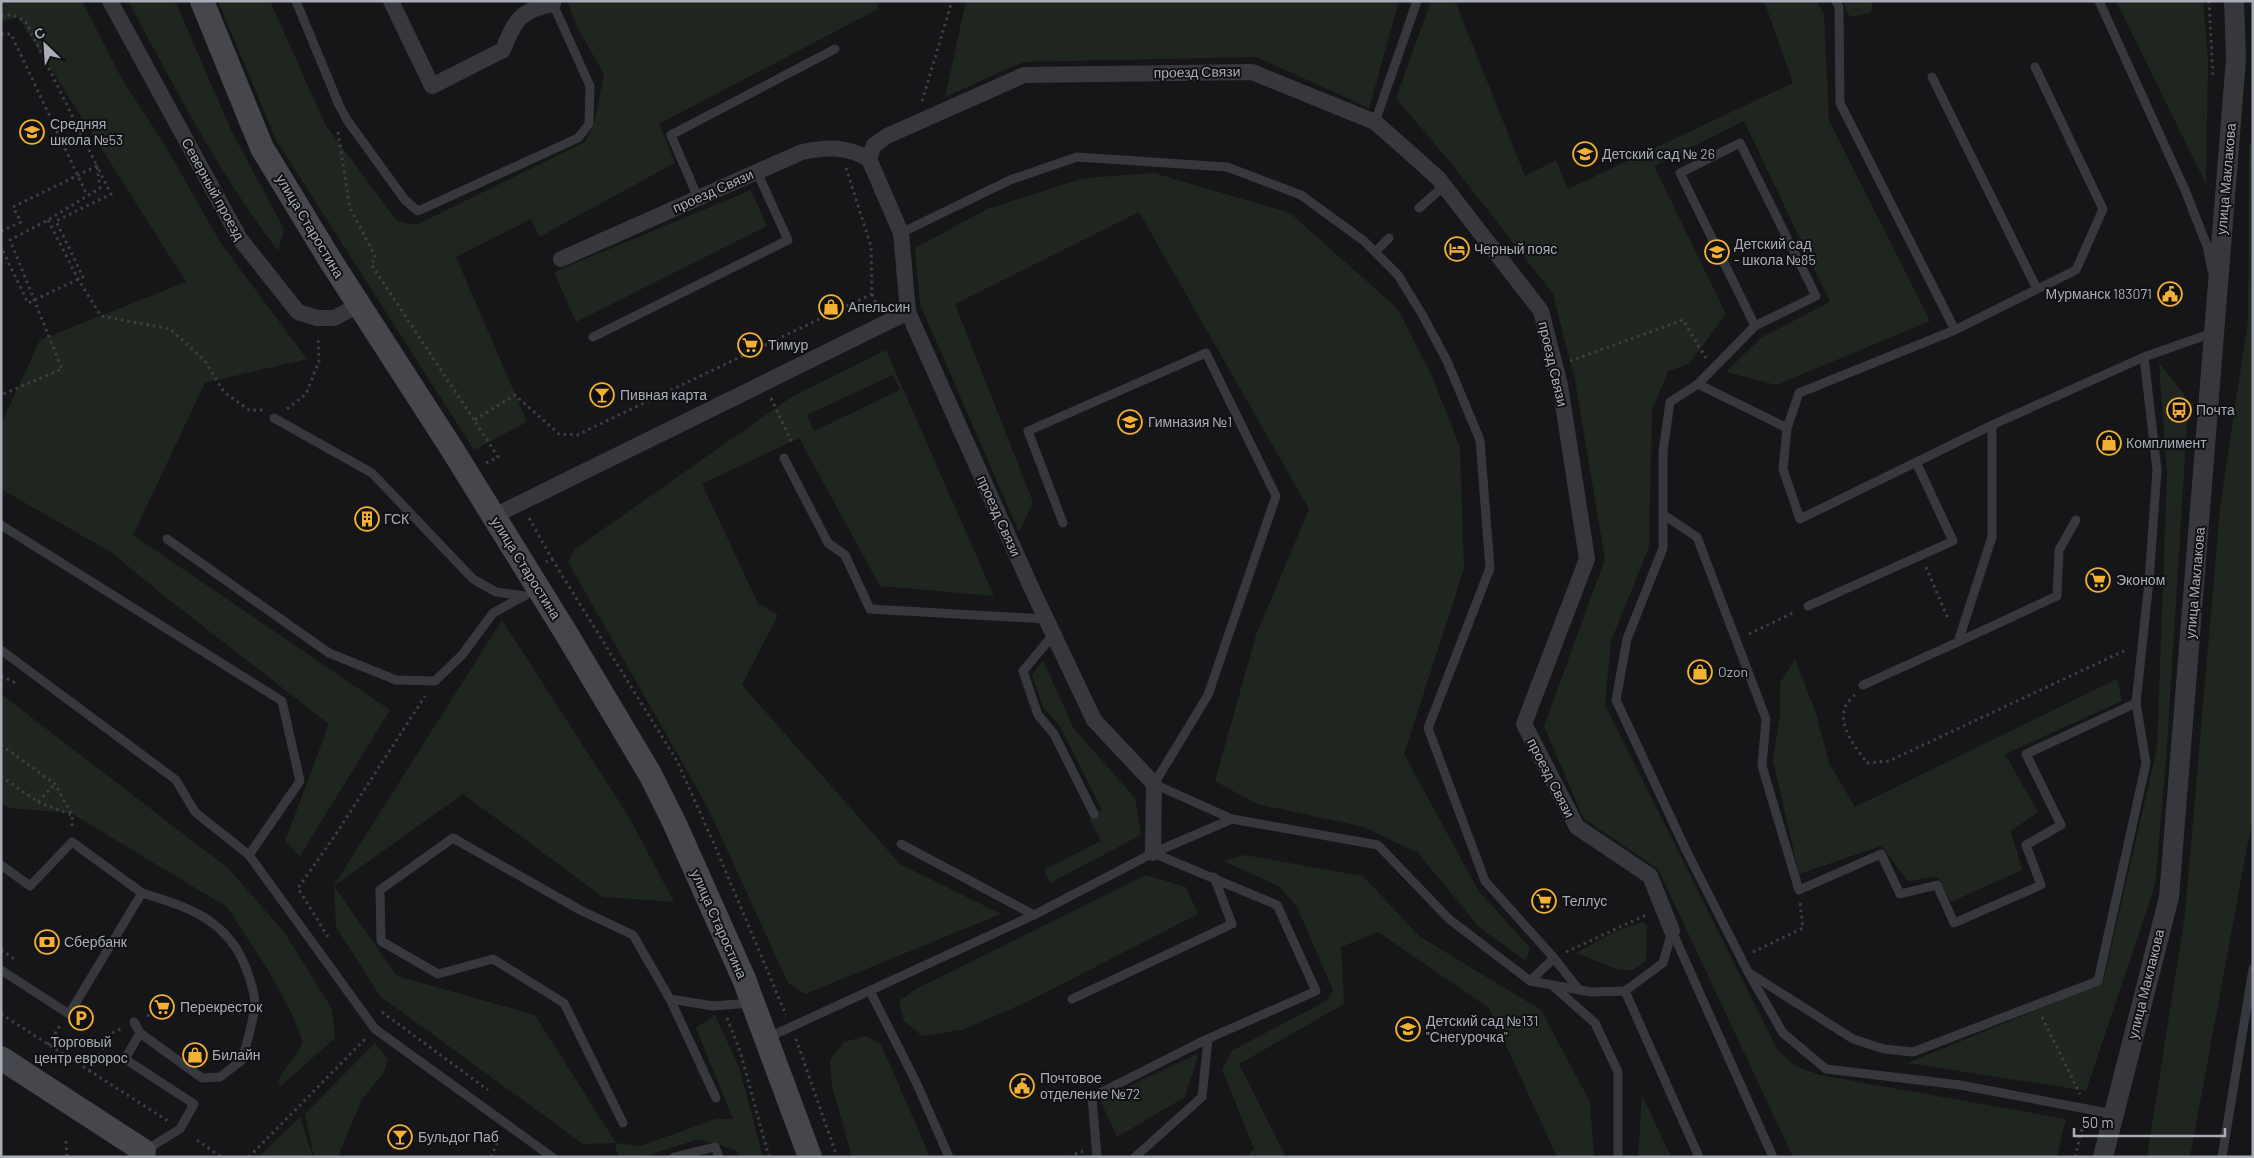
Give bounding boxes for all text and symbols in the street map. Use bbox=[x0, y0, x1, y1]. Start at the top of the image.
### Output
north arrow bbox=[20, 20, 70, 70]
text: С bbox=[31, 23, 47, 43]
street label: проезд Связи bbox=[1153, 62, 1241, 81]
place label: Средняя школа №53 bbox=[50, 115, 123, 148]
school or university icon: Средняя школа №53 bbox=[19, 119, 45, 145]
street label: улица Маклакова bbox=[2212, 122, 2239, 236]
street label: Северный проезд bbox=[178, 135, 249, 243]
school or university icon: Детский сад № 26 bbox=[1572, 141, 1598, 167]
place label: Детский сад № 26 bbox=[1602, 145, 1715, 162]
street label: проезд Связи bbox=[670, 165, 756, 216]
street label: улица Старостина bbox=[273, 171, 348, 281]
place label: Детский сад - школа №85 bbox=[1734, 235, 1816, 268]
hotel icon: Черный пояс bbox=[1444, 236, 1470, 262]
school or university icon: Детский сад - школа №85 bbox=[1704, 239, 1730, 265]
place label: Черный пояс bbox=[1474, 240, 1557, 257]
public building icon: Мурманск 183071 bbox=[2157, 281, 2183, 307]
place label: Мурманск 183071 bbox=[2046, 285, 2152, 302]
shop icon: Апельсин bbox=[818, 294, 844, 320]
place label: Апельсин bbox=[848, 298, 910, 315]
street label: проезд Связи bbox=[1535, 320, 1572, 408]
supermarket icon: Тимур bbox=[737, 332, 763, 358]
place label: Тимур bbox=[768, 336, 808, 353]
bar icon: Пивная карта bbox=[589, 382, 615, 408]
place label: Пивная карта bbox=[620, 386, 707, 403]
bus stop icon: Почта bbox=[2166, 397, 2192, 423]
place label: Почта bbox=[2196, 401, 2235, 418]
school or university icon: Гимназия №1 bbox=[1117, 409, 1143, 435]
place label: Гимназия №1 bbox=[1148, 413, 1232, 430]
shop icon: Комплимент bbox=[2096, 430, 2122, 456]
place label: Комплимент bbox=[2126, 434, 2207, 451]
street label: проезд Связи bbox=[974, 473, 1025, 559]
building icon: ГСК bbox=[354, 506, 380, 532]
place label: ГСК bbox=[384, 510, 410, 527]
street label: улица Старостина bbox=[488, 513, 565, 622]
street label: улица Маклакова bbox=[2181, 526, 2208, 640]
supermarket icon: Эконом bbox=[2085, 567, 2111, 593]
place label: Эконом bbox=[2116, 571, 2165, 588]
shop icon: Ozon bbox=[1687, 659, 1713, 685]
place label: Ozon bbox=[1718, 663, 1748, 680]
street label: проезд Связи bbox=[1524, 735, 1579, 820]
street label: улица Старостина bbox=[688, 867, 751, 981]
supermarket icon: Теллус bbox=[1531, 888, 1557, 914]
place label: Теллус bbox=[1562, 892, 1607, 909]
street label: улица Маклакова bbox=[2124, 927, 2167, 1040]
bank icon: Сбербанк bbox=[34, 929, 60, 955]
place label: Сбербанк bbox=[64, 933, 128, 950]
supermarket icon: Перекресток bbox=[149, 994, 175, 1020]
place label: Перекресток bbox=[180, 998, 263, 1015]
parking icon: Торговый центр евророс bbox=[68, 1005, 94, 1031]
place label: Детский сад №131 "Снегурочка" bbox=[1426, 1012, 1538, 1045]
school or university icon: Детский сад №131 "Снегурочка" bbox=[1395, 1016, 1421, 1042]
place label: Торговый центр евророс bbox=[34, 1033, 128, 1066]
shop icon: Билайн bbox=[182, 1042, 208, 1068]
place label: Билайн bbox=[212, 1046, 261, 1063]
place label: Почтовое отделение №72 bbox=[1040, 1069, 1140, 1102]
public building icon: Почтовое отделение №72 bbox=[1009, 1073, 1035, 1099]
scale bar bbox=[2074, 1106, 2225, 1138]
text: 50 m bbox=[2082, 1113, 2114, 1131]
bar icon: Бульдог Паб bbox=[387, 1124, 413, 1150]
place label: Бульдог Паб bbox=[418, 1128, 499, 1145]

